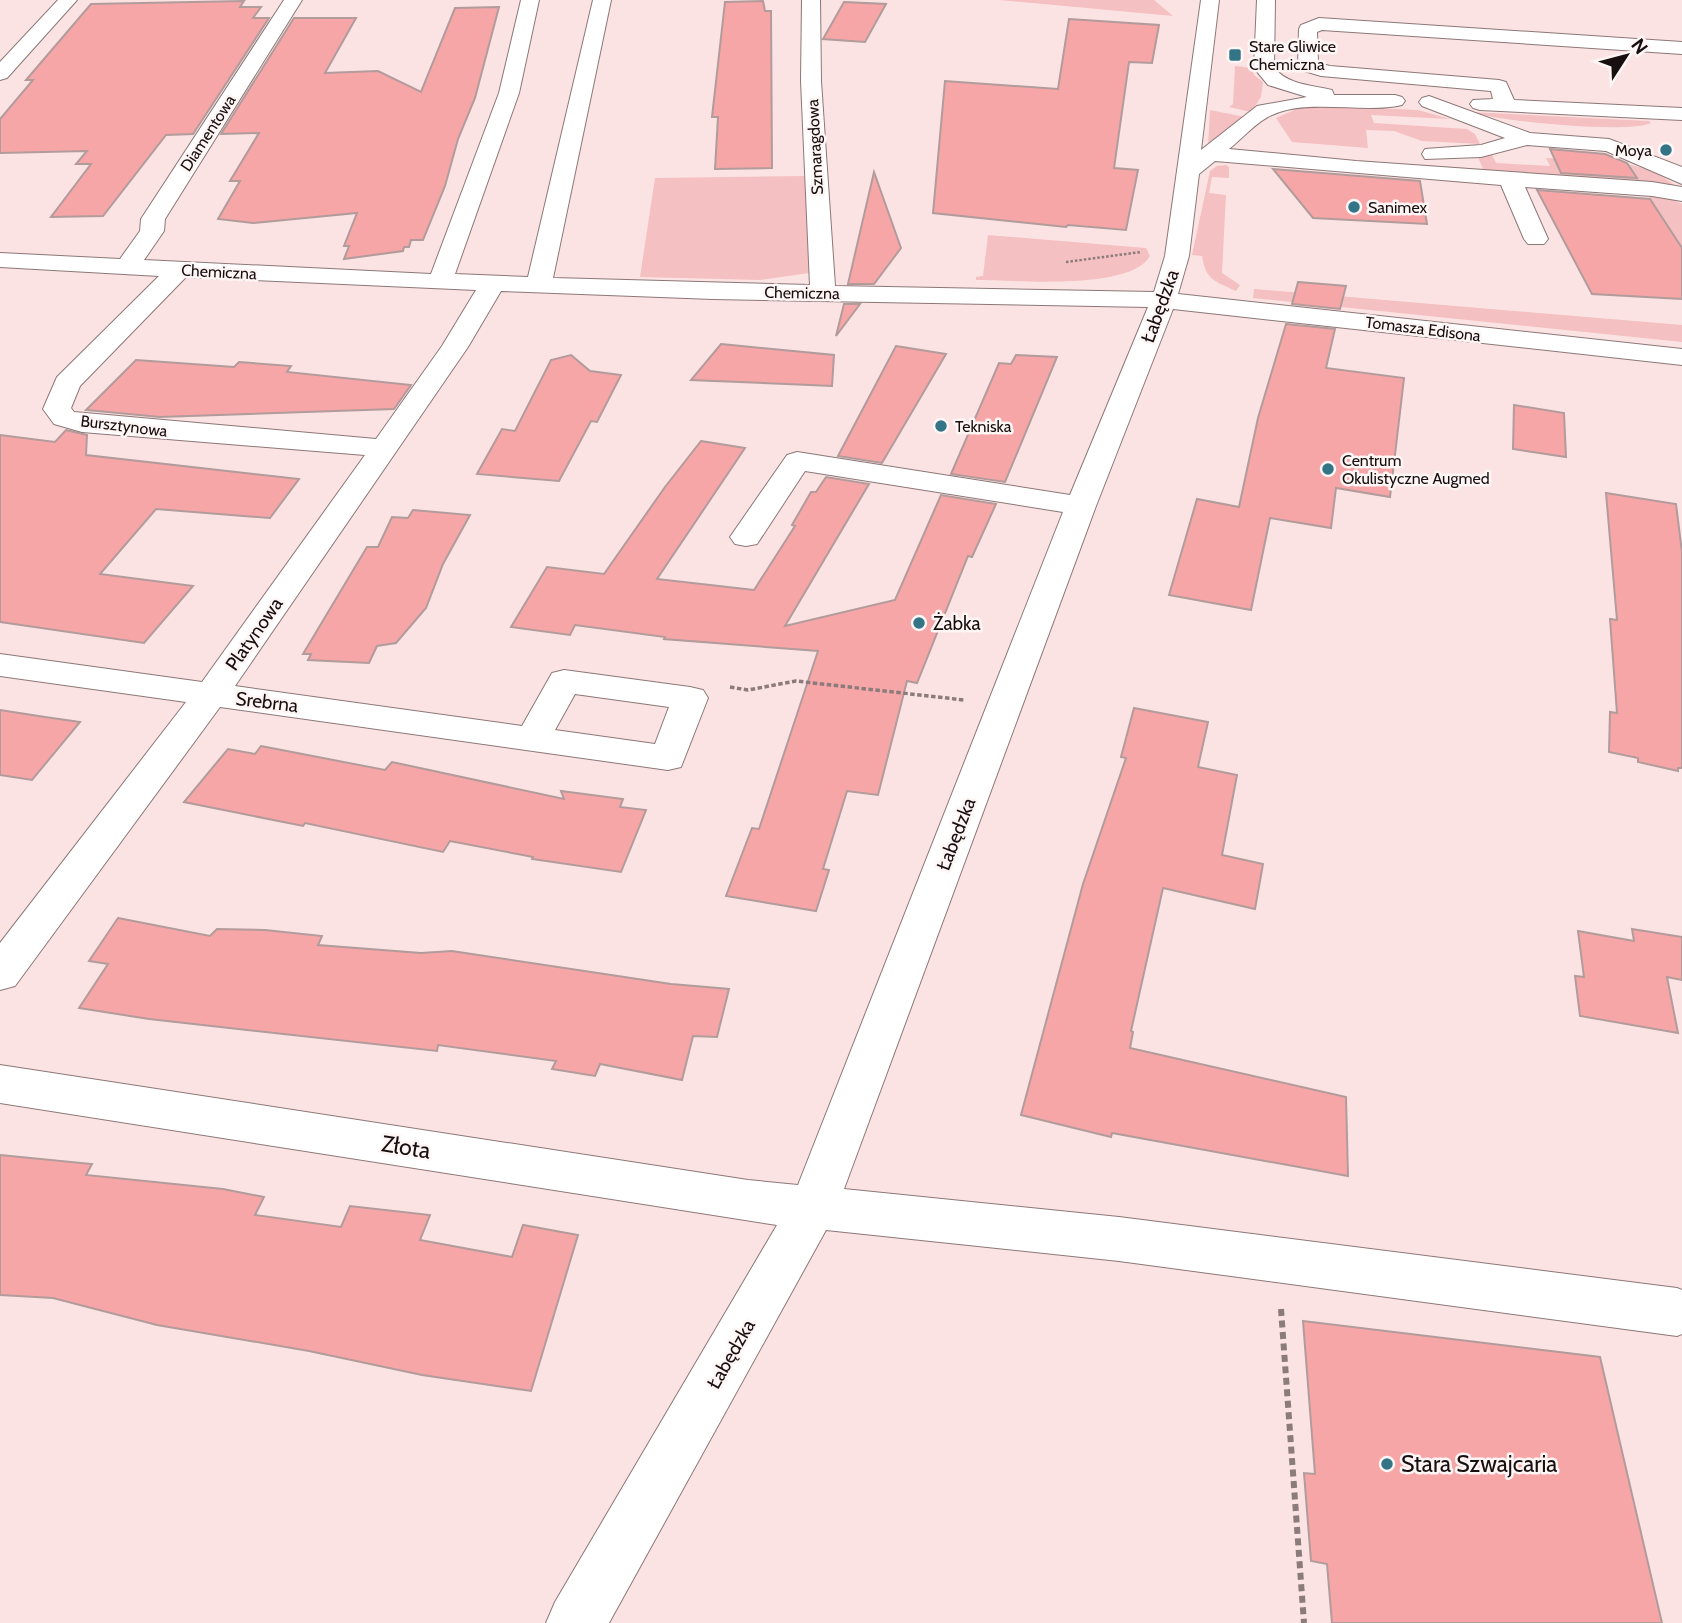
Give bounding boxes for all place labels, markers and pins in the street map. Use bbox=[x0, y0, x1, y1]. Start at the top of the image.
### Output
place label: Stare Gliwice Chemiczna bbox=[1249, 37, 1336, 74]
marker: Stare Gliwice Chemiczna bbox=[1227, 47, 1243, 63]
place label: Moya bbox=[1615, 141, 1652, 160]
marker: Moya bbox=[1658, 142, 1674, 158]
place label: Sanimex bbox=[1368, 198, 1428, 217]
marker: Sanimex bbox=[1346, 199, 1362, 215]
place label: Tekniska bbox=[955, 417, 1012, 436]
marker: Tekniska bbox=[933, 418, 949, 434]
place label: Centrum Okulistyczne Augmed bbox=[1342, 451, 1490, 488]
marker: Centrum Okulistyczne Augmed bbox=[1320, 461, 1336, 477]
place label: Żabka bbox=[933, 612, 981, 635]
marker: Żabka bbox=[911, 615, 927, 631]
place label: Stara Szwajcaria bbox=[1401, 1450, 1557, 1478]
marker: Stara Szwajcaria bbox=[1379, 1456, 1395, 1472]

